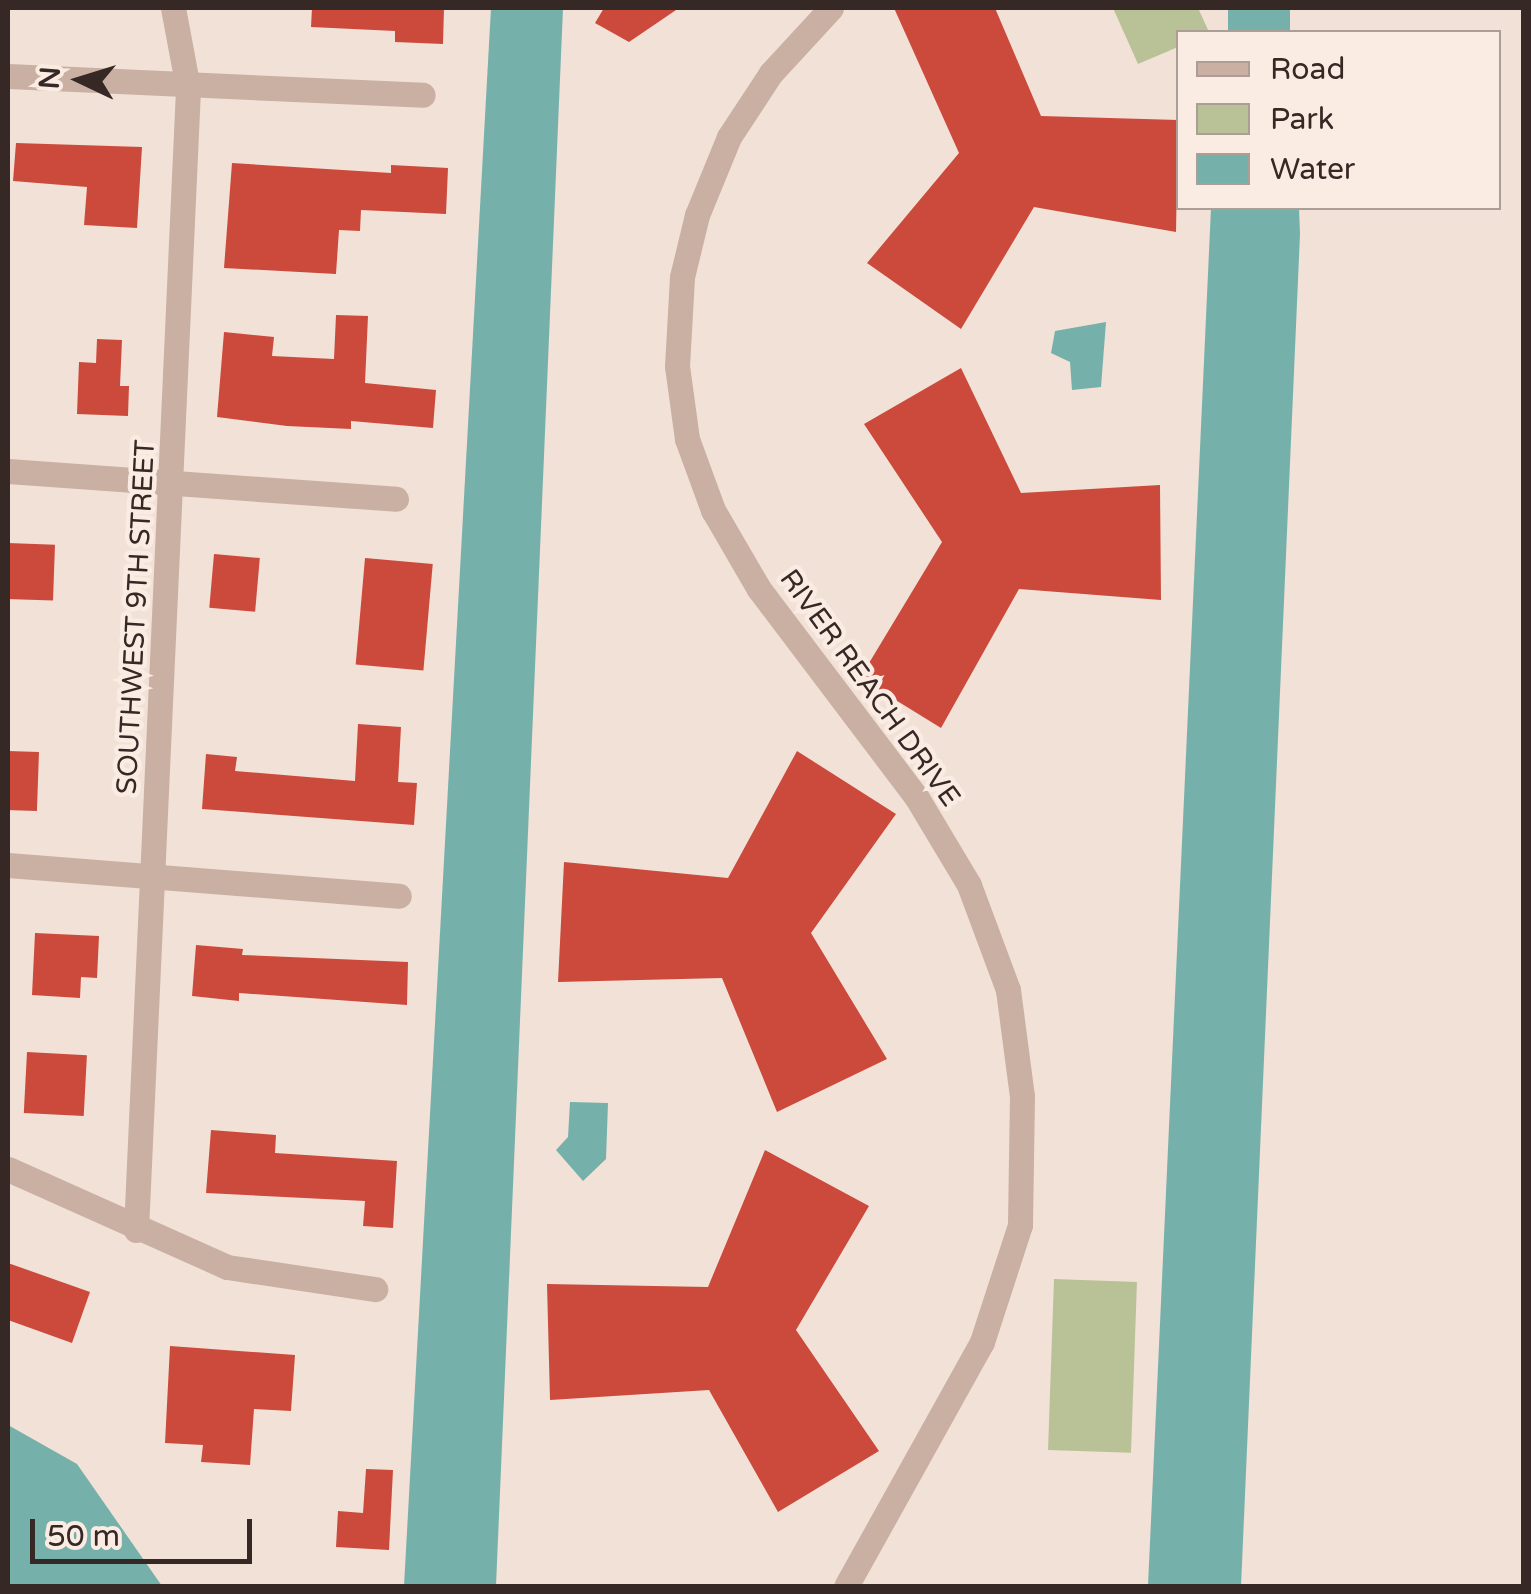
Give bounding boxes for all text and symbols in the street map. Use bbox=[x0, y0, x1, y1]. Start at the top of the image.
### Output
north arrow bbox=[30, 30, 130, 130]
legend bbox=[1176, 30, 1501, 210]
text: Road bbox=[1270, 51, 1345, 88]
text: N bbox=[32, 66, 68, 90]
text: Park bbox=[1270, 101, 1334, 138]
text: Water bbox=[1270, 151, 1355, 188]
street label: SOUTHWEST 9TH STREET bbox=[110, 439, 162, 795]
street label: RIVER REACH DRIVE bbox=[773, 563, 967, 813]
scale bar bbox=[35, 1499, 258, 1561]
text: 50 m bbox=[47, 1518, 120, 1555]

